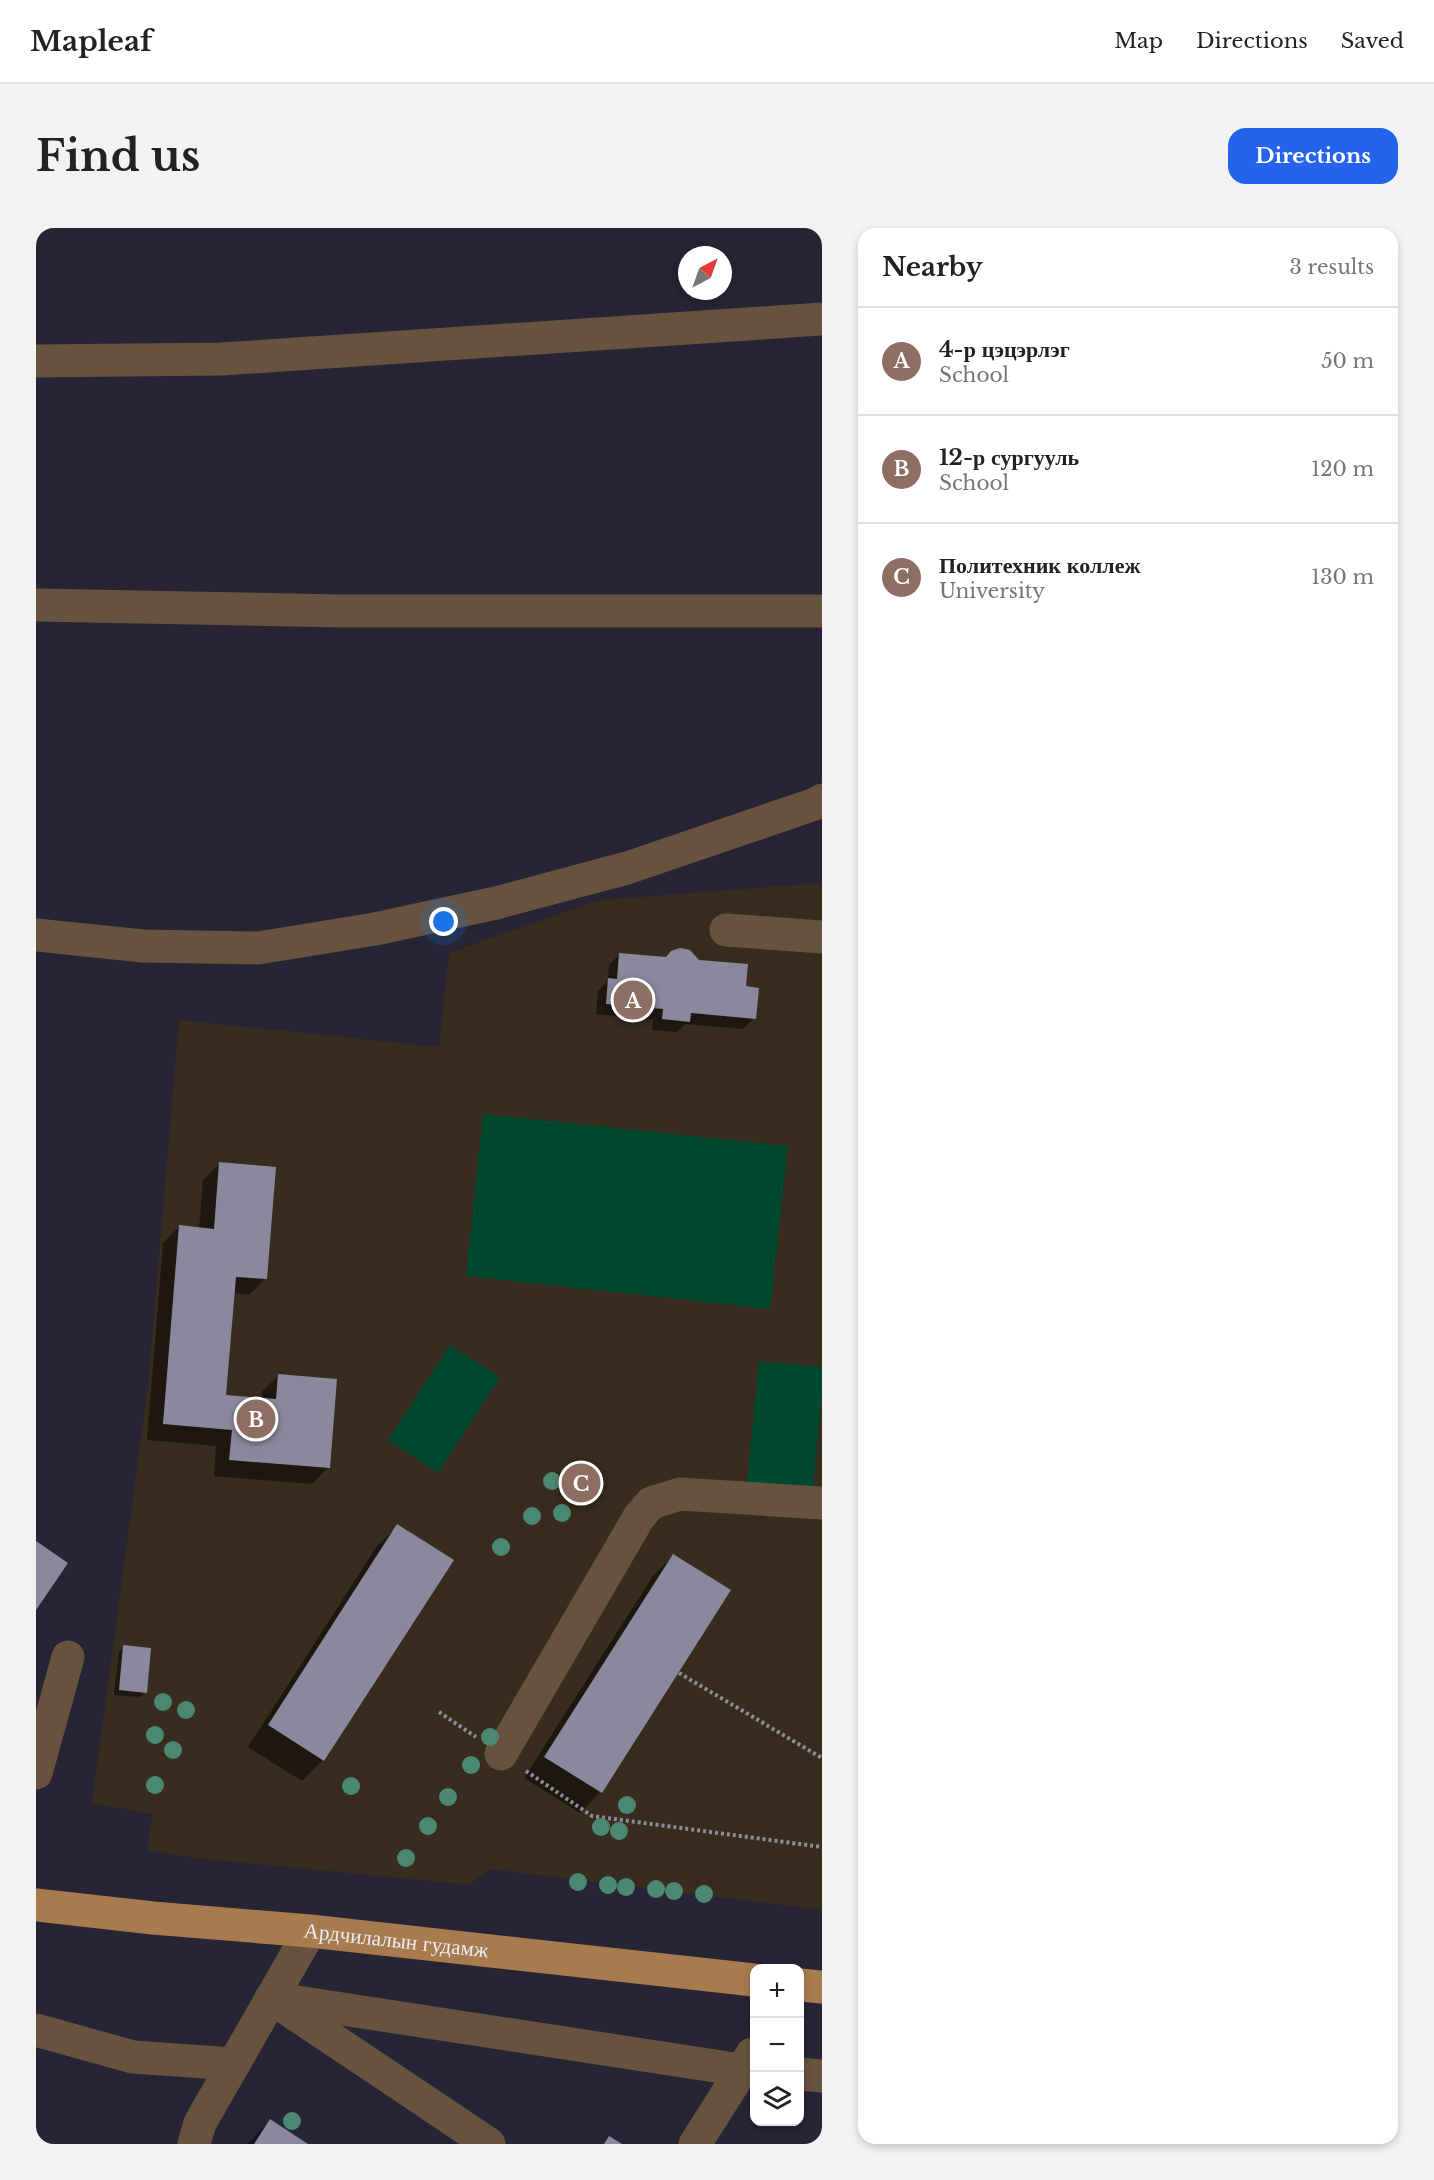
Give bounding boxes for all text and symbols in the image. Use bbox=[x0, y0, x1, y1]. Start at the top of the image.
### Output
text: Mapleaf bbox=[30, 24, 152, 59]
text: Map bbox=[1114, 28, 1163, 54]
text: Directions bbox=[1196, 28, 1308, 54]
text: Saved bbox=[1341, 28, 1404, 54]
button: Directions bbox=[1228, 128, 1398, 184]
text: Find us bbox=[36, 130, 200, 182]
north arrow bbox=[678, 246, 732, 300]
text: Nearby bbox=[882, 251, 983, 283]
text: 3 results bbox=[1290, 255, 1374, 279]
text: 4-р цэцэрлэг bbox=[939, 336, 1070, 363]
text: A bbox=[893, 349, 910, 373]
text: 50 m bbox=[1321, 349, 1374, 373]
text: School bbox=[939, 363, 1009, 387]
text: 12-р сургууль bbox=[939, 444, 1079, 471]
text: B bbox=[894, 457, 909, 481]
text: 120 m bbox=[1311, 457, 1374, 481]
text: School bbox=[939, 471, 1009, 495]
text: Политехник коллеж bbox=[939, 552, 1140, 579]
text: C bbox=[893, 565, 910, 589]
text: 130 m bbox=[1311, 565, 1374, 589]
text: University bbox=[939, 579, 1045, 603]
your location bbox=[429, 907, 458, 936]
pin: A bbox=[614, 978, 652, 1022]
pin: B bbox=[236, 1396, 276, 1442]
pin: C bbox=[562, 1460, 600, 1506]
street label: Ардчилалын гудамж bbox=[303, 1917, 490, 1964]
map controls bbox=[750, 1964, 804, 2126]
button: + bbox=[750, 1964, 804, 2018]
button: − bbox=[750, 2018, 804, 2072]
button: layers bbox=[750, 2072, 804, 2126]

